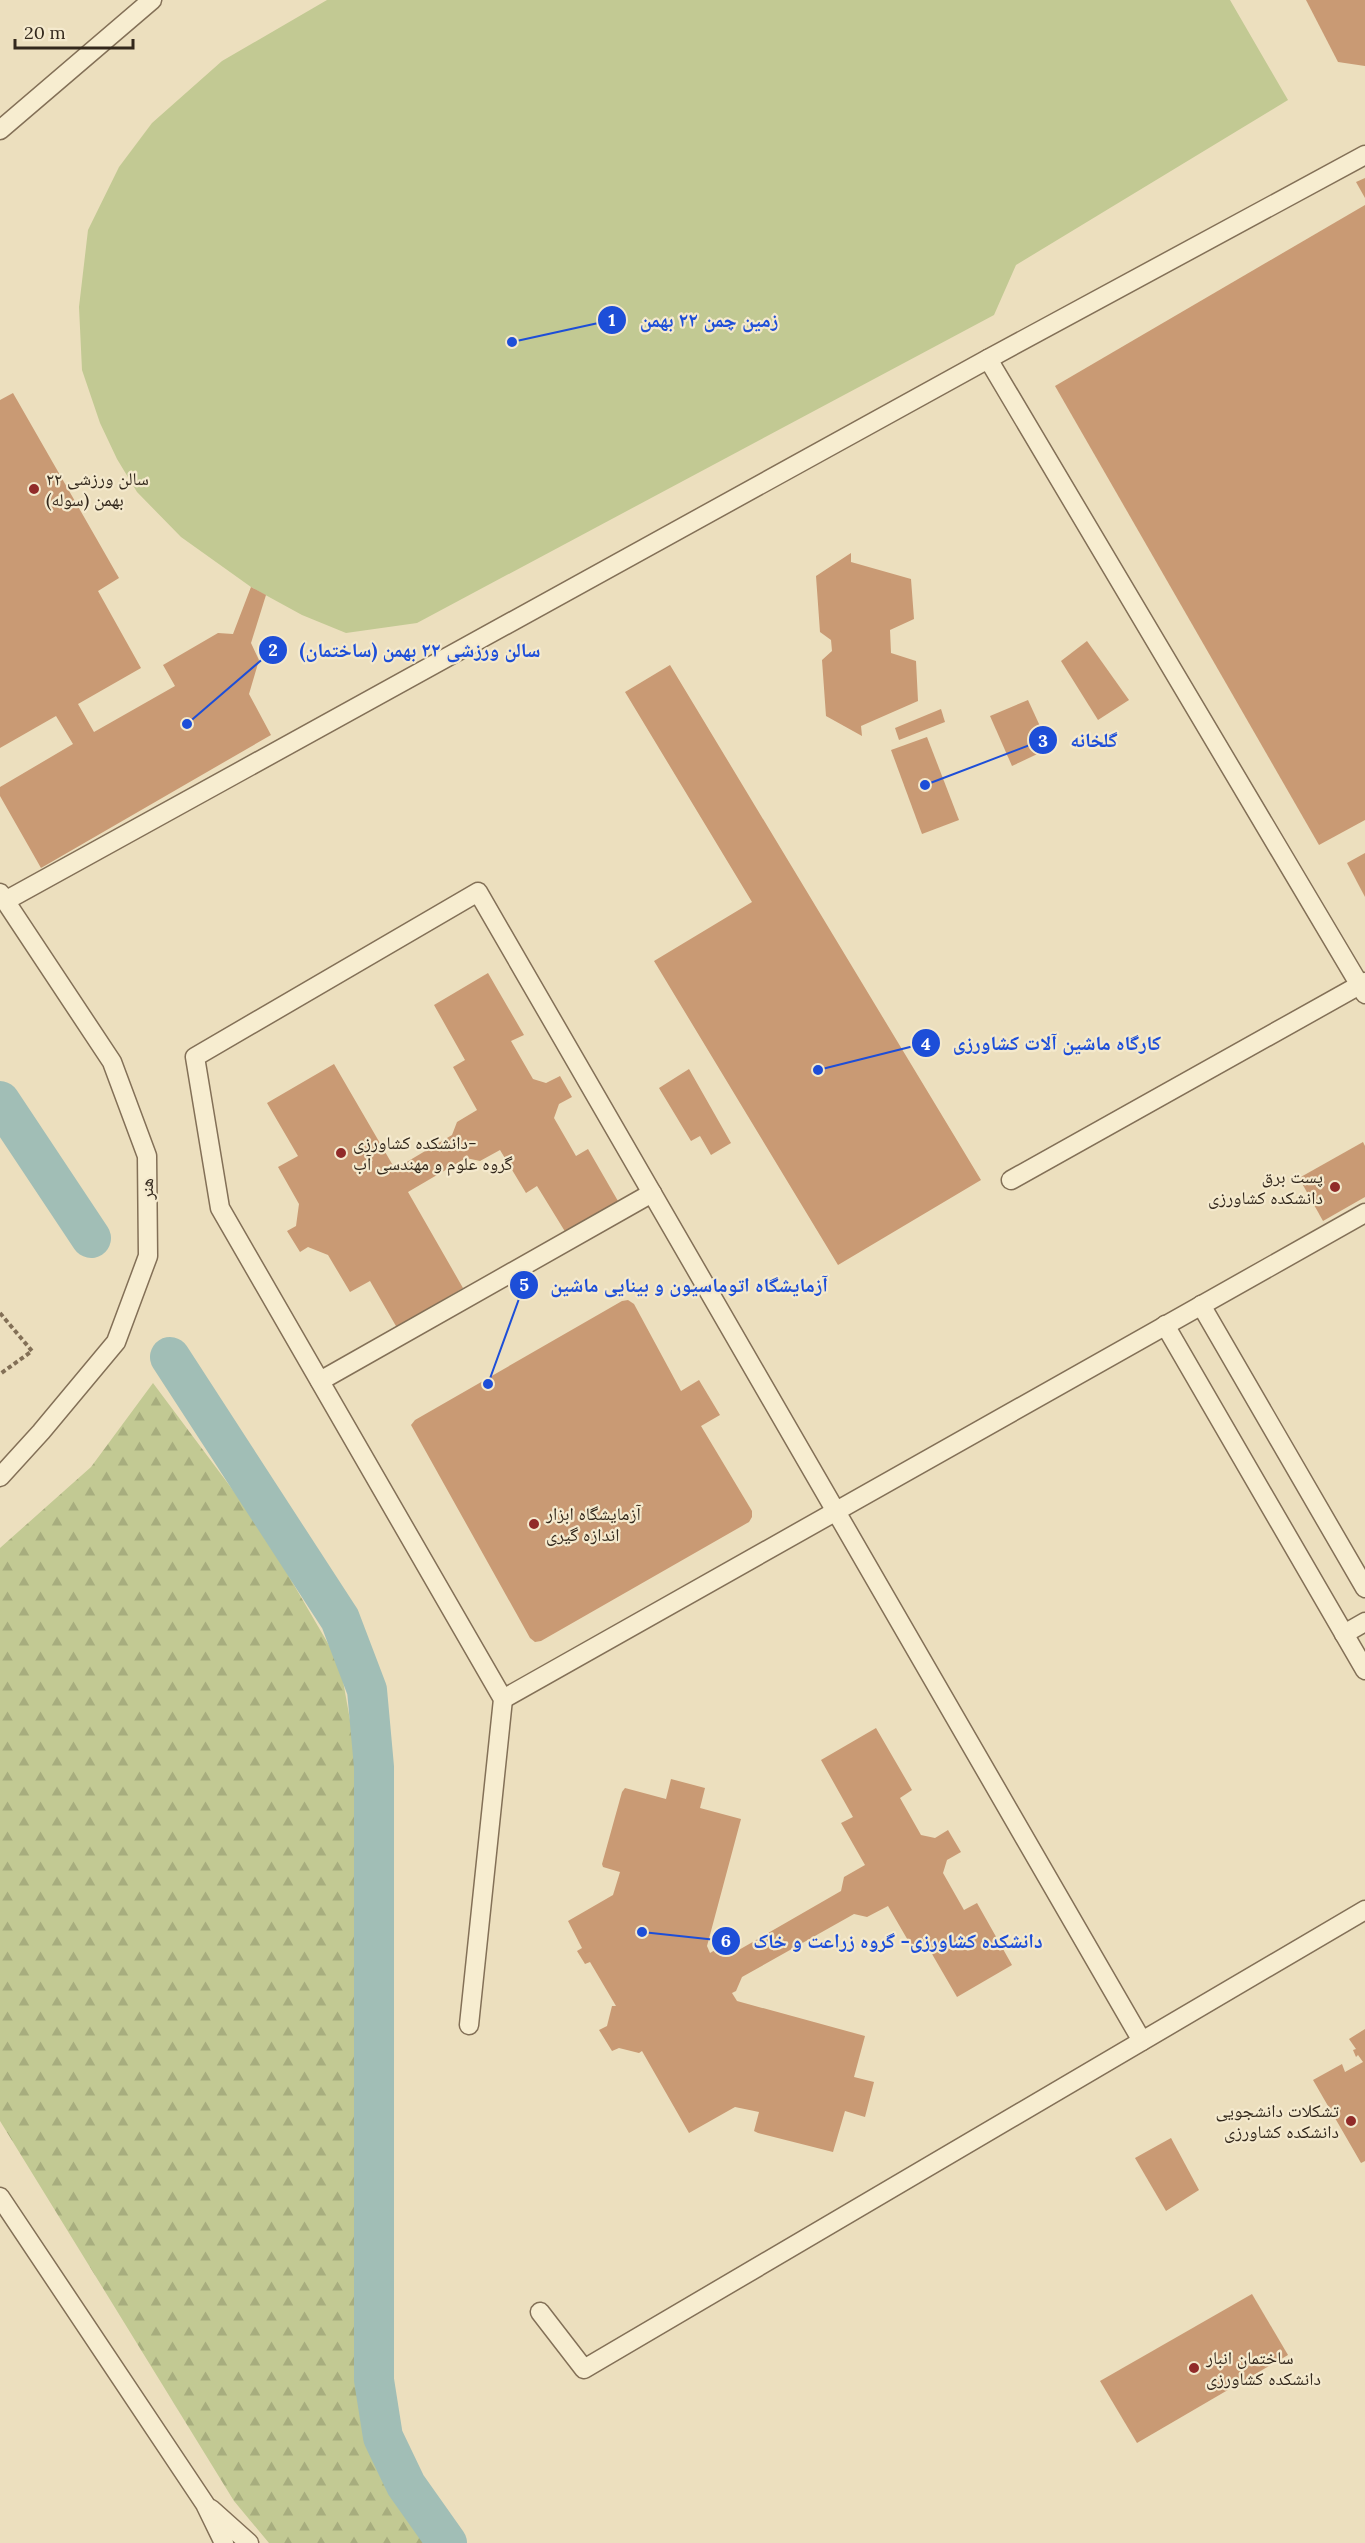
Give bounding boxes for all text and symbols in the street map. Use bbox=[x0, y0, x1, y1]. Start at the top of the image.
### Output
scale bar bbox=[15, 12, 134, 50]
text: 20 m bbox=[24, 21, 66, 44]
callout: زمین چمن ۲۲ بهمن bbox=[597, 301, 790, 339]
text: زمین چمن ۲۲ بهمن bbox=[640, 307, 778, 333]
text: 1 bbox=[608, 308, 616, 331]
place label: سالن ورزشی ۲۲ بهمن (سوله) bbox=[46, 467, 149, 511]
marker: سالن ورزشی ۲۲ بهمن (سوله) bbox=[27, 482, 41, 496]
callout: سالن ورزشی ۲۲ بهمن (ساختمان) bbox=[258, 631, 553, 669]
text: سالن ورزشی ۲۲ بهمن (ساختمان) bbox=[299, 637, 541, 663]
text: 2 bbox=[268, 638, 278, 661]
callout: گلخانه bbox=[1028, 721, 1130, 759]
text: گلخانه bbox=[1070, 727, 1118, 752]
text: 3 bbox=[1038, 729, 1048, 752]
callout: کارگاه ماشین آلات کشاورزی bbox=[911, 1024, 1173, 1062]
text: کارگاه ماشین آلات کشاورزی bbox=[953, 1030, 1161, 1056]
text: 4 bbox=[921, 1032, 931, 1055]
place label: دانشکده کشاورزی- گروه علوم و مهندسی آب bbox=[353, 1131, 513, 1176]
marker: دانشکده کشاورزی- گروه علوم و مهندسی آب bbox=[334, 1146, 348, 1160]
place label: پست برق دانشکده کشاورزی bbox=[1208, 1165, 1323, 1209]
street label: هنر bbox=[135, 1178, 158, 1201]
marker: پست برق دانشکده کشاورزی bbox=[1328, 1180, 1342, 1194]
callout: آزمایشگاه اتوماسیون و بینایی ماشین bbox=[509, 1266, 840, 1304]
text: آزمایشگاه اتوماسیون و بینایی ماشین bbox=[550, 1272, 828, 1298]
text: 5 bbox=[519, 1273, 529, 1296]
place label: آزمایشگاه ابزار اندازه گیری bbox=[545, 1502, 641, 1546]
marker: آزمایشگاه ابزار اندازه گیری bbox=[527, 1517, 541, 1531]
callout: دانشکده کشاورزی- گروه زراعت و خاک bbox=[711, 1922, 1055, 1960]
text: دانشکده کشاورزی- گروه زراعت و خاک bbox=[753, 1928, 1043, 1953]
text: 6 bbox=[721, 1929, 731, 1952]
place label: تشکلات دانشجویی دانشکده کشاورزی bbox=[1215, 2099, 1339, 2143]
marker: تشکلات دانشجویی دانشکده کشاورزی bbox=[1344, 2114, 1358, 2128]
place label: ساختمان انبار دانشکده کشاورزی bbox=[1205, 2346, 1321, 2390]
marker: ساختمان انبار دانشکده کشاورزی bbox=[1187, 2361, 1201, 2375]

